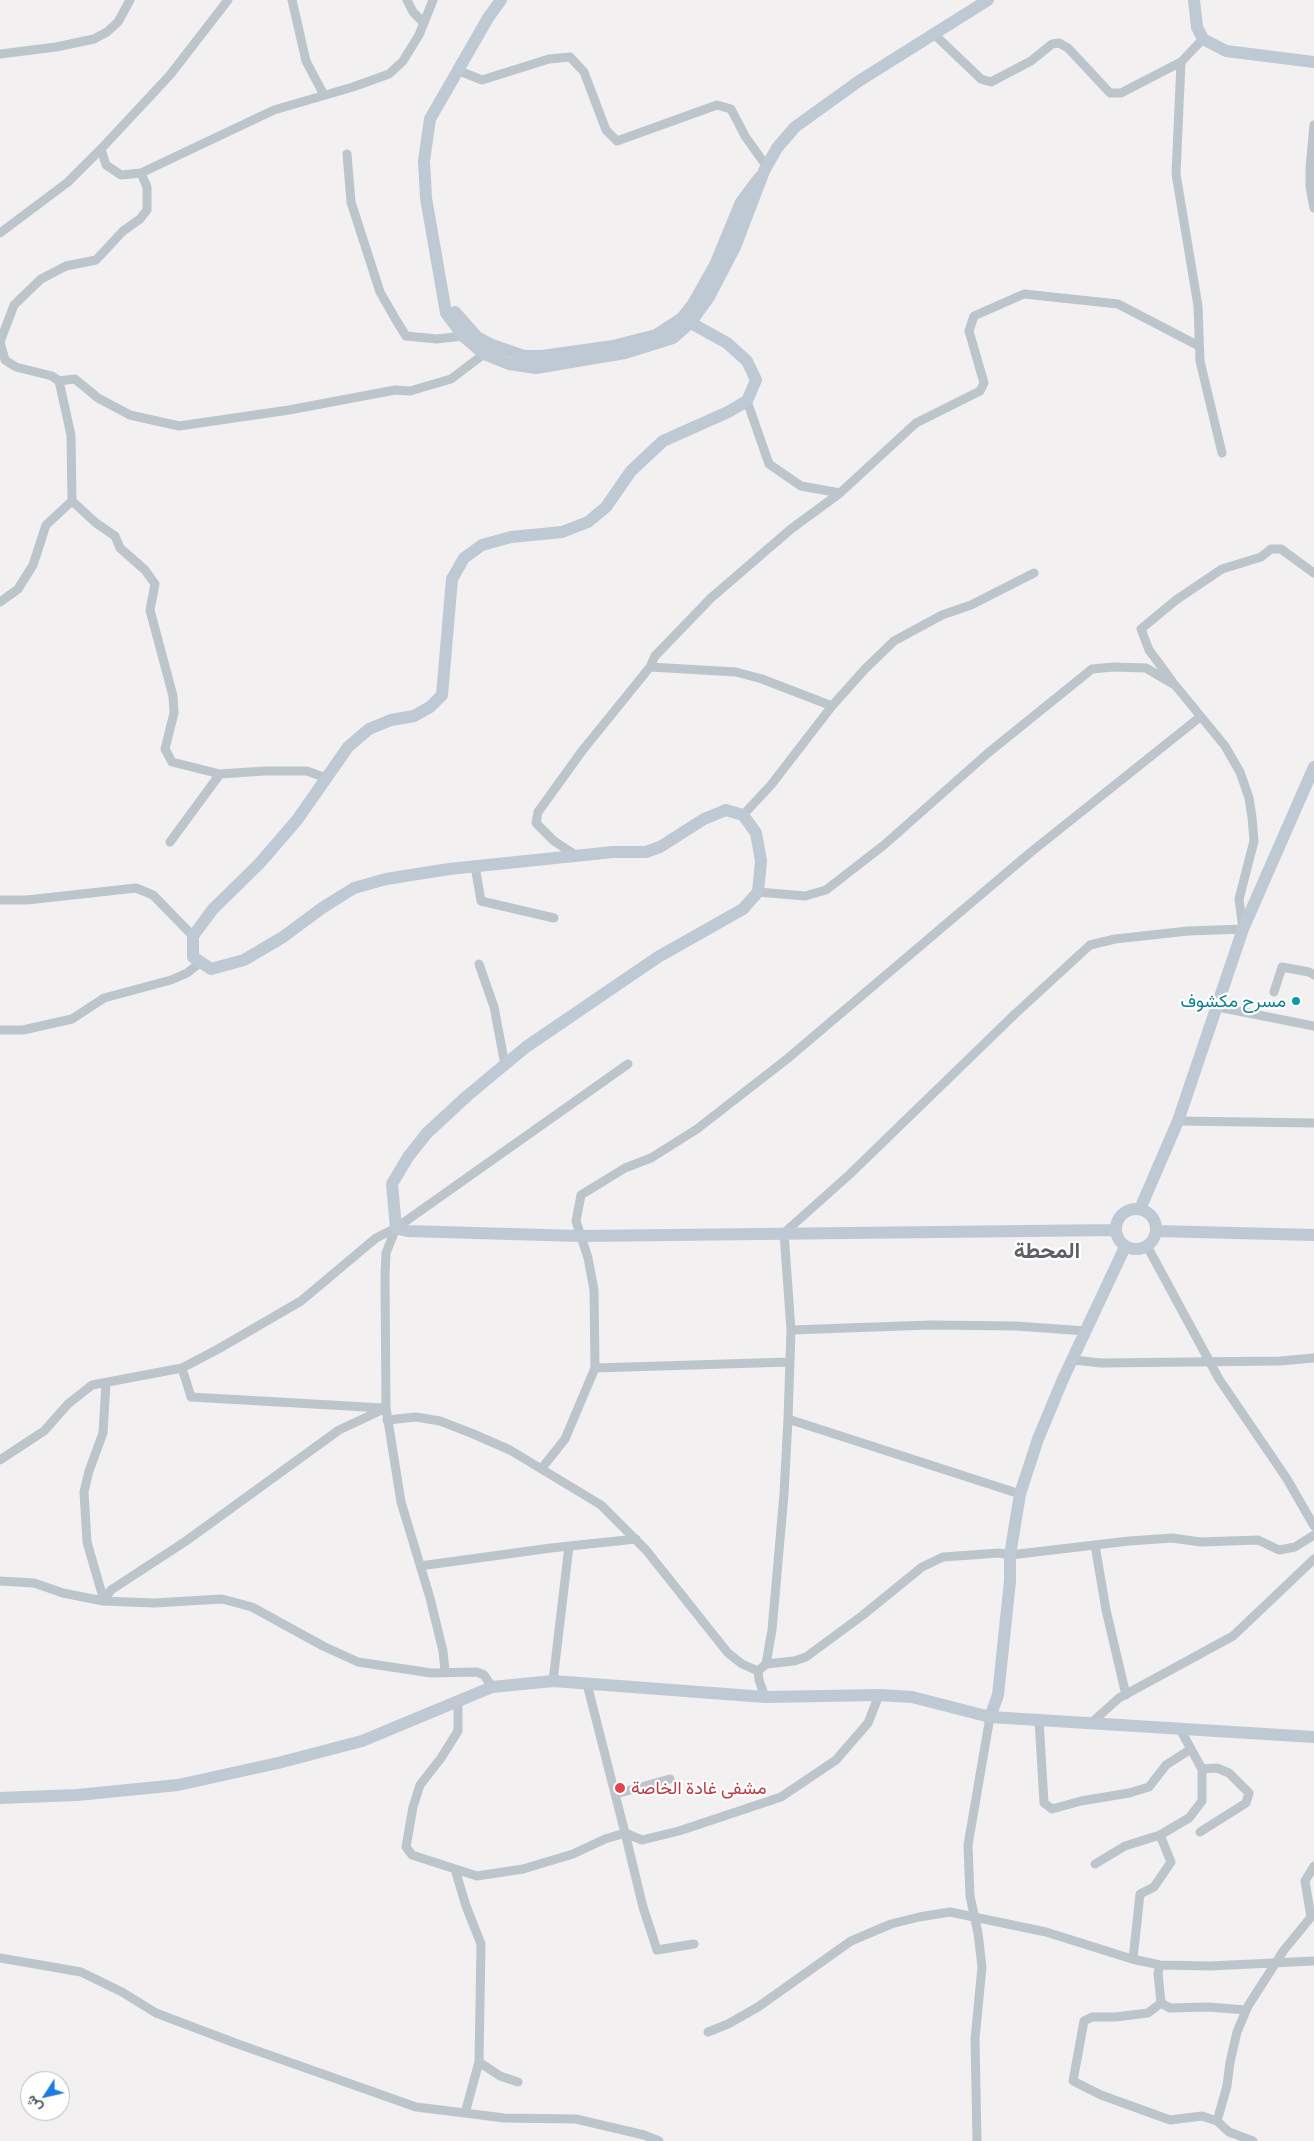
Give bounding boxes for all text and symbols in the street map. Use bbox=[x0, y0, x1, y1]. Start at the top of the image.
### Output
place label: مسرح مكشوف bbox=[1180, 990, 1286, 1012]
marker: مسرح مكشوف bbox=[1290, 995, 1302, 1007]
district label: المحطة bbox=[1014, 1238, 1080, 1264]
place label: مشفى غادة الخاصة bbox=[631, 1777, 767, 1799]
marker: مشفى غادة الخاصة bbox=[613, 1781, 627, 1795]
north arrow bbox=[20, 2071, 70, 2121]
text: ش bbox=[22, 2093, 45, 2116]

